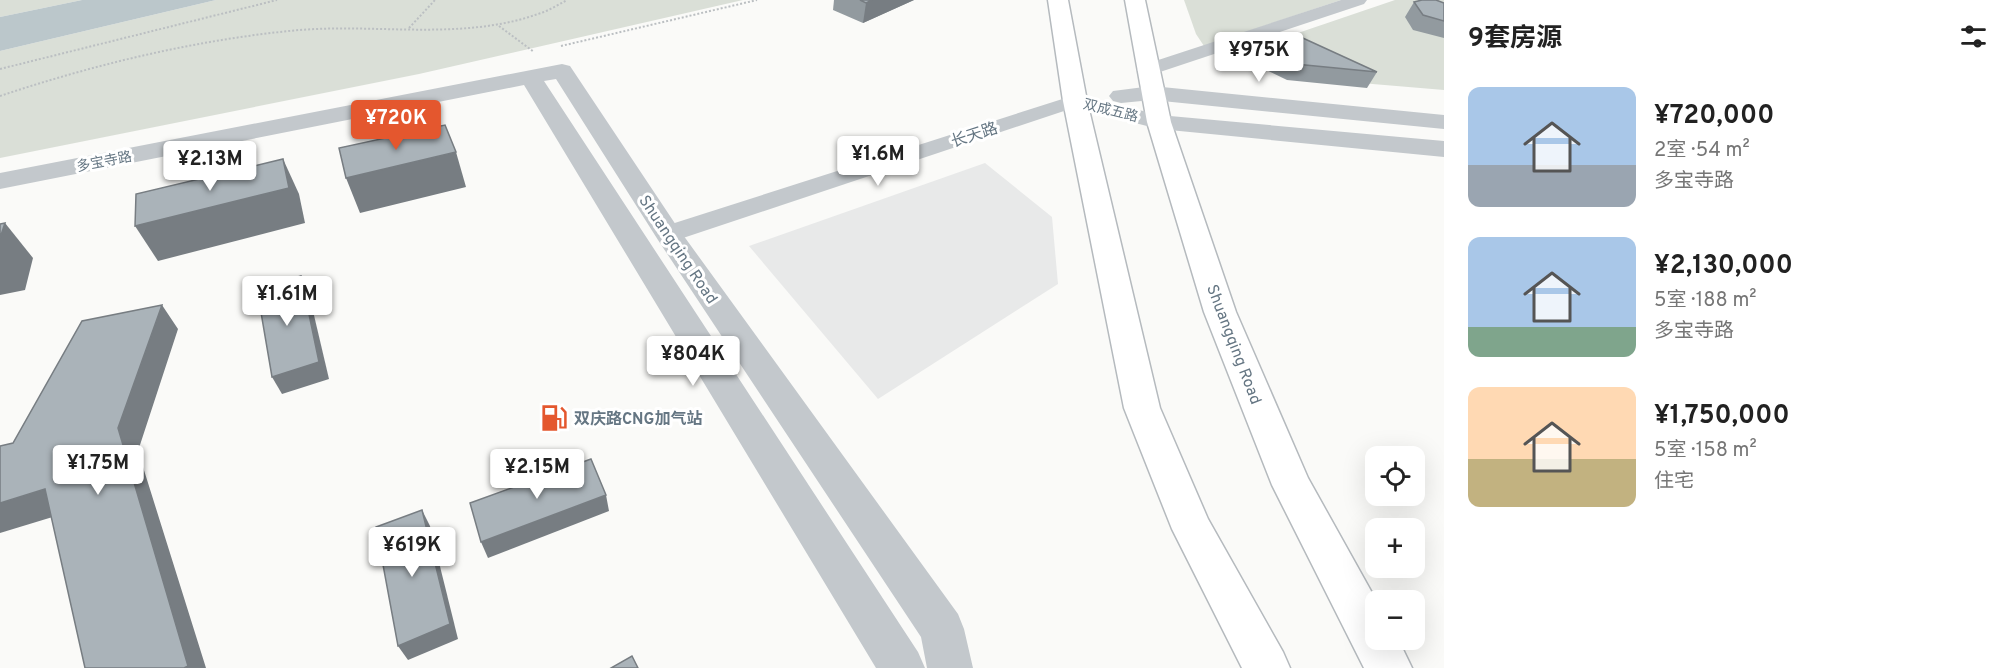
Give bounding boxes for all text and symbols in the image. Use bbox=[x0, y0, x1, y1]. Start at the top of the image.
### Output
icon: filters bbox=[1957, 20, 1990, 53]
text: 9套房源 bbox=[1468, 23, 1562, 56]
pin: ¥975K bbox=[1217, 32, 1301, 83]
text: ¥975K bbox=[1228, 38, 1290, 64]
street label: 双成五路 bbox=[1081, 96, 1140, 126]
pin: ¥720K bbox=[354, 100, 438, 151]
text: ¥720,000 bbox=[1654, 100, 1774, 133]
text: ¥720K bbox=[365, 106, 427, 132]
icon: home bbox=[1516, 111, 1588, 183]
street label: 长天路 bbox=[949, 119, 1001, 153]
pin: ¥1.6M bbox=[836, 136, 920, 187]
text: 2室 · 54 m² bbox=[1654, 138, 1750, 164]
pin: ¥2.13M bbox=[161, 141, 259, 192]
text: ¥1.6M bbox=[851, 142, 905, 168]
text: ¥2.13M bbox=[177, 147, 243, 173]
street label: 多宝寺路 bbox=[75, 149, 133, 176]
text: 多宝寺路 bbox=[1654, 169, 1734, 195]
street label: Shuangqing Road bbox=[634, 192, 721, 308]
text: ¥2,130,000 bbox=[1654, 250, 1793, 283]
icon: home bbox=[1516, 261, 1588, 333]
pin: ¥1.61M bbox=[238, 276, 336, 327]
text: ¥1.61M bbox=[256, 282, 318, 308]
street label: Shuangqing Road bbox=[1201, 282, 1265, 407]
text: 5室 · 188 m² bbox=[1654, 288, 1757, 314]
text: 多宝寺路 bbox=[1654, 319, 1734, 345]
pin: ¥804K bbox=[651, 336, 735, 387]
text: ¥804K bbox=[661, 342, 725, 368]
text: ¥1,750,000 bbox=[1654, 400, 1790, 433]
fuel station icon: 双庆路CNG加气站 bbox=[539, 403, 569, 433]
place label: 双庆路CNG加气站 bbox=[574, 410, 702, 430]
icon: home bbox=[1516, 411, 1588, 483]
text: 5室 · 158 m² bbox=[1654, 438, 1757, 464]
pin: ¥1.75M bbox=[49, 445, 147, 496]
map controls bbox=[1365, 446, 1425, 650]
button: locate bbox=[1365, 446, 1425, 506]
pin: ¥2.15M bbox=[488, 449, 586, 500]
text: ¥1.75M bbox=[67, 451, 129, 477]
text: ¥2.15M bbox=[504, 455, 570, 481]
text: 住宅 bbox=[1654, 469, 1694, 495]
button: + bbox=[1365, 518, 1425, 578]
pin: ¥619K bbox=[370, 527, 454, 578]
text: ¥619K bbox=[383, 533, 441, 559]
button: − bbox=[1365, 590, 1425, 650]

